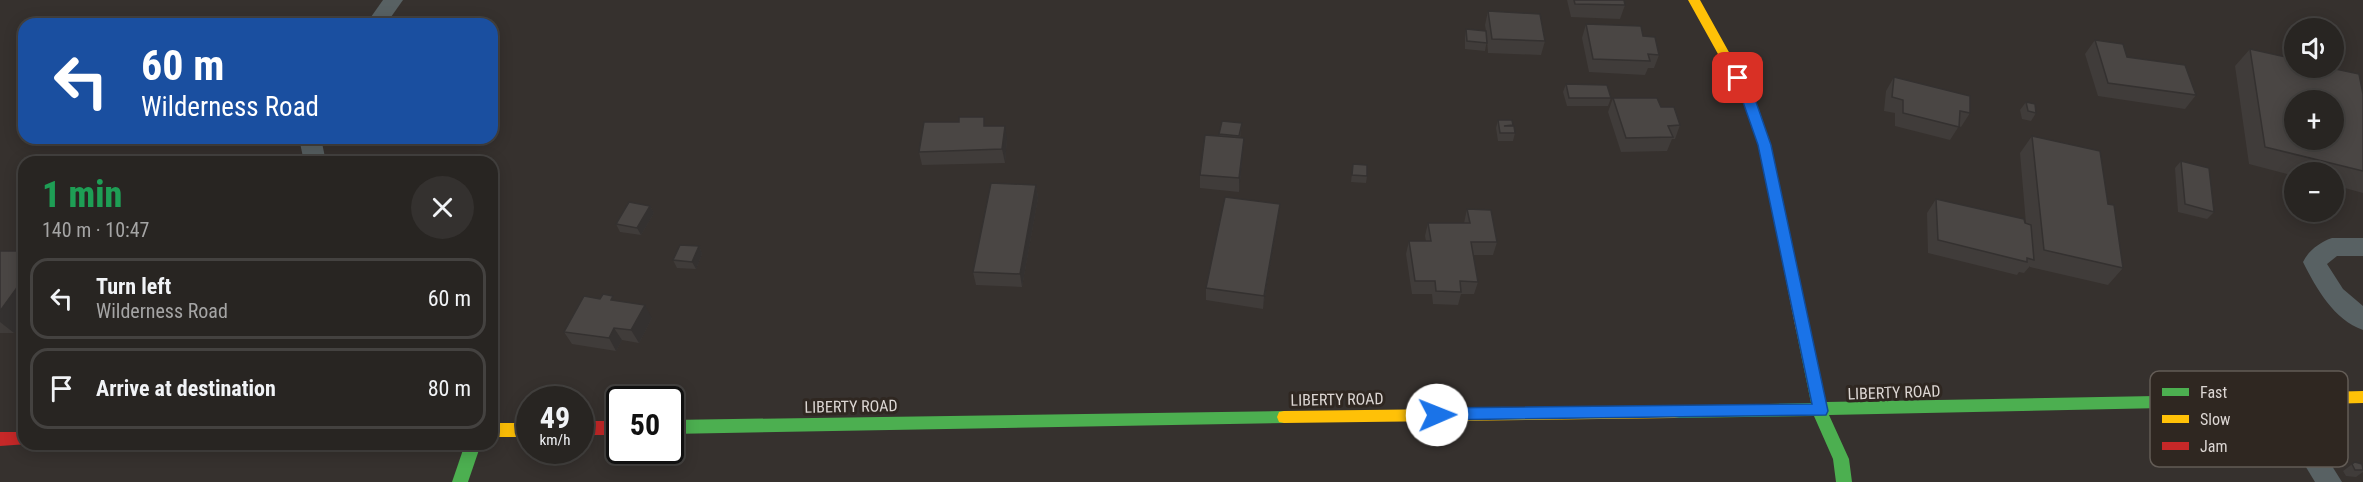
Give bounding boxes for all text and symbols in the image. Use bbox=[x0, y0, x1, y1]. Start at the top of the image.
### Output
map controls bbox=[2284, 18, 2344, 222]
button: sound bbox=[2284, 18, 2344, 78]
text: 60 m bbox=[141, 41, 224, 90]
icon: left bbox=[42, 42, 120, 120]
pin bbox=[1712, 52, 1763, 103]
icon: arrive bbox=[1721, 61, 1754, 94]
button: + bbox=[2284, 90, 2344, 150]
text: Wilderness Road bbox=[141, 91, 319, 123]
button: − bbox=[2284, 162, 2344, 222]
text: 1 min bbox=[42, 174, 122, 216]
button: close bbox=[411, 176, 474, 239]
text: 140 m · 10:47 bbox=[42, 218, 149, 242]
text: Turn left bbox=[96, 274, 171, 299]
icon: left bbox=[45, 282, 78, 315]
text: 60 m bbox=[428, 286, 471, 311]
text: Wilderness Road bbox=[96, 299, 228, 323]
legend bbox=[2150, 371, 2348, 467]
icon: arrive bbox=[45, 372, 78, 405]
text: Arrive at destination bbox=[96, 376, 276, 401]
text: 80 m bbox=[428, 376, 471, 401]
street label: LIBERTY ROAD bbox=[1847, 381, 1941, 404]
position arrow bbox=[1405, 383, 1469, 447]
text: Fast bbox=[2200, 383, 2227, 402]
speed limit sign: 50 bbox=[606, 386, 684, 464]
street label: LIBERTY ROAD bbox=[1290, 389, 1384, 410]
street label: LIBERTY ROAD bbox=[804, 396, 898, 417]
text: 49 bbox=[540, 400, 570, 435]
text: Slow bbox=[2200, 410, 2230, 429]
text: km/h bbox=[540, 431, 570, 449]
text: Jam bbox=[2200, 437, 2227, 456]

